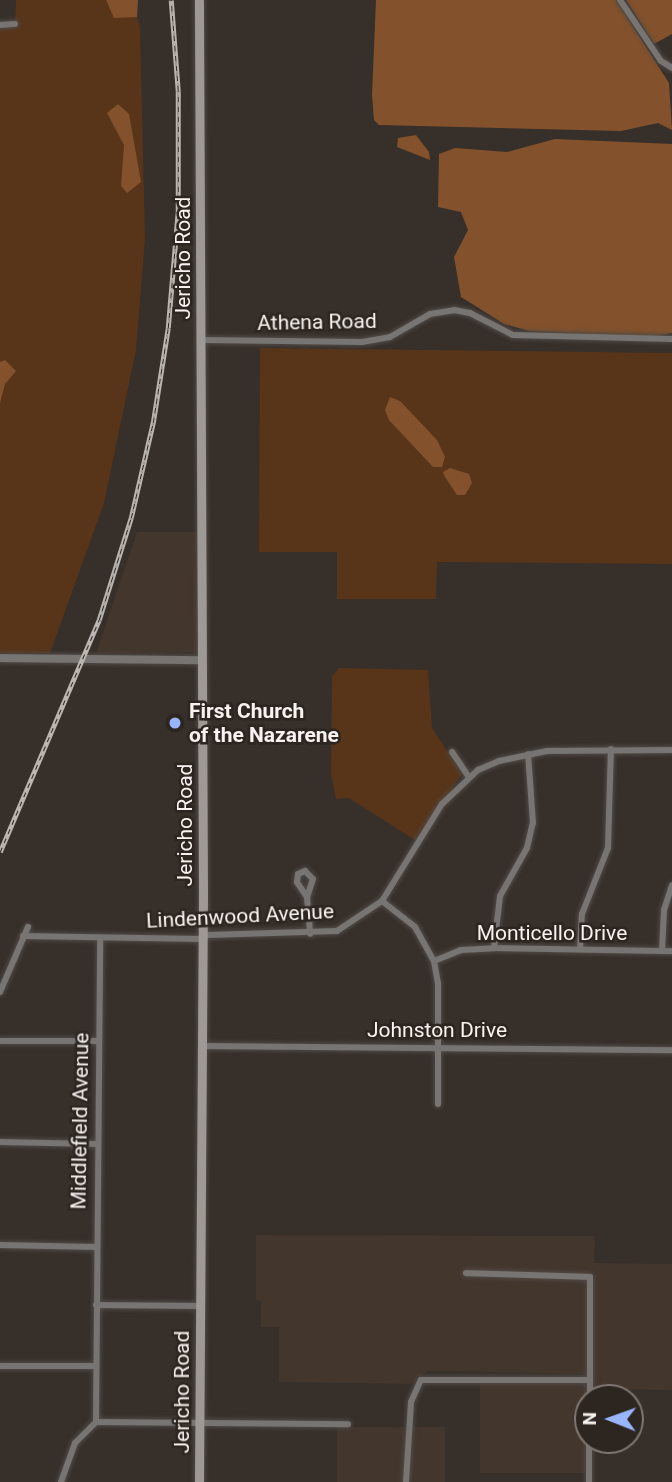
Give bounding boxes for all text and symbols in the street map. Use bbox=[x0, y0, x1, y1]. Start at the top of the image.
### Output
street label: Jericho Road bbox=[170, 197, 196, 319]
street label: Athena Road bbox=[257, 308, 377, 336]
place label: First Church of the Nazarene bbox=[189, 698, 339, 748]
marker: First Church of the Nazarene bbox=[167, 715, 183, 731]
street label: Jericho Road bbox=[172, 764, 198, 886]
street label: Lindenwood Avenue bbox=[145, 898, 335, 934]
street label: Monticello Drive bbox=[477, 920, 627, 946]
street label: Johnston Drive bbox=[367, 1017, 507, 1043]
street label: Middlefield Avenue bbox=[66, 1032, 94, 1210]
street label: Jericho Road bbox=[169, 1331, 195, 1453]
north arrow bbox=[574, 1384, 644, 1454]
text: N bbox=[578, 1412, 601, 1426]

